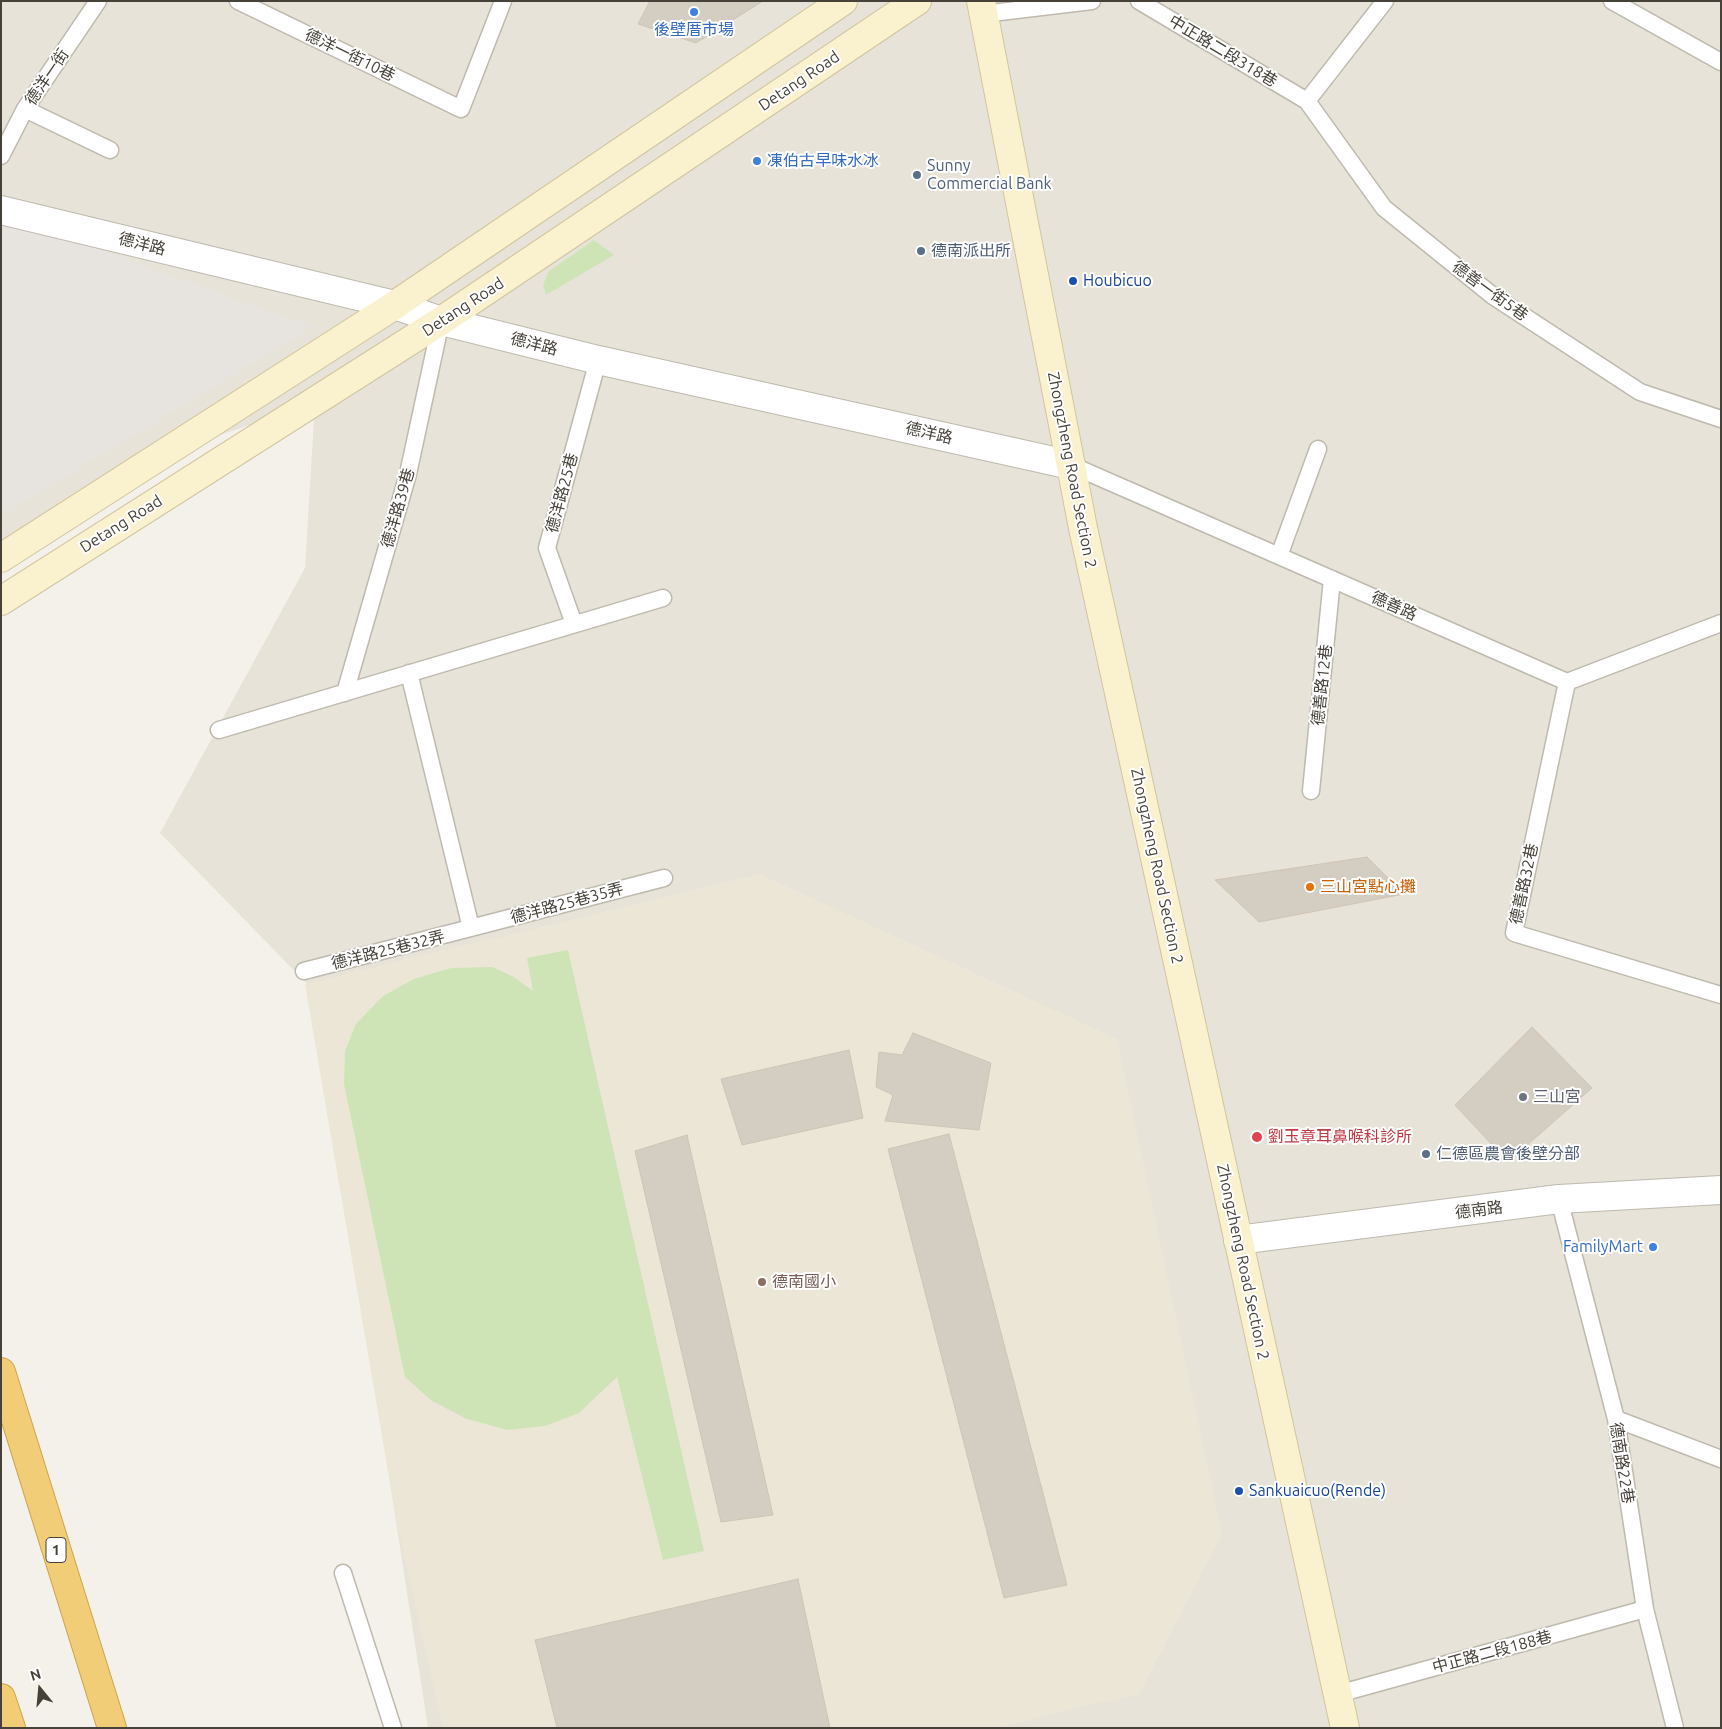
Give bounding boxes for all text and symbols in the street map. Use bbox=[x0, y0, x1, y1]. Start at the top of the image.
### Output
marker: 後壁厝市場 bbox=[688, 6, 700, 18]
street label: 中正路二段318巷 bbox=[1165, 11, 1281, 91]
place label: 後壁厝市場 bbox=[654, 20, 734, 40]
street label: 德洋一街10巷 bbox=[302, 25, 398, 85]
street label: 德洋一街 bbox=[21, 45, 73, 109]
street label: Detang Road bbox=[755, 47, 843, 115]
place label: 凍伯古早味水冰 bbox=[767, 151, 879, 171]
marker: 凍伯古早味水冰 bbox=[751, 155, 763, 167]
place label: Sunny Commercial Bank bbox=[927, 156, 1052, 194]
marker: Sunny Commercial Bank bbox=[911, 169, 923, 181]
street label: 德洋路 bbox=[116, 229, 168, 259]
place label: 德南派出所 bbox=[931, 241, 1011, 261]
marker: 德南派出所 bbox=[915, 245, 927, 257]
street label: 德善一街5巷 bbox=[1448, 257, 1532, 325]
place label: Houbicuo bbox=[1083, 271, 1152, 291]
street label: Detang Road bbox=[419, 273, 507, 341]
marker: Houbicuo bbox=[1067, 275, 1079, 287]
street label: 德洋路 bbox=[508, 329, 560, 359]
street label: Zhongzheng Road Section 2 bbox=[1044, 370, 1100, 570]
street label: 德洋路 bbox=[903, 418, 955, 448]
street label: 德洋路25巷 bbox=[542, 451, 582, 535]
street label: 德洋路39巷 bbox=[377, 466, 419, 550]
street label: Detang Road bbox=[76, 491, 166, 557]
street label: 德善路 bbox=[1368, 587, 1420, 625]
street label: 德善路12巷 bbox=[1308, 643, 1336, 727]
street label: Zhongzheng Road Section 2 bbox=[1127, 766, 1187, 966]
street label: 德善路32巷 bbox=[1506, 842, 1542, 926]
place label: 三山宮點心攤 bbox=[1320, 877, 1416, 897]
street label: 德洋路25巷35弄 bbox=[508, 879, 626, 927]
marker: 三山宮點心攤 bbox=[1304, 881, 1316, 893]
street label: 德洋路25巷32弄 bbox=[329, 927, 447, 973]
place label: 三山宮 bbox=[1533, 1087, 1581, 1107]
marker: 三山宮 bbox=[1517, 1091, 1529, 1103]
place label: 劉玉章耳鼻喉科診所 bbox=[1268, 1127, 1412, 1147]
marker: 劉玉章耳鼻喉科診所 bbox=[1250, 1130, 1264, 1144]
place label: 仁德區農會後壁分部 bbox=[1436, 1144, 1580, 1164]
marker: 仁德區農會後壁分部 bbox=[1420, 1148, 1432, 1160]
street label: Zhongzheng Road Section 2 bbox=[1213, 1162, 1273, 1362]
street label: 德南路 bbox=[1454, 1198, 1504, 1222]
place label: FamilyMart bbox=[1563, 1237, 1643, 1257]
marker: FamilyMart bbox=[1647, 1241, 1659, 1253]
place label: 德南國小 bbox=[772, 1272, 836, 1292]
marker: 德南國小 bbox=[756, 1276, 768, 1288]
street label: 德南路22巷 bbox=[1606, 1421, 1638, 1505]
place label: Sankuaicuo(Rende) bbox=[1249, 1481, 1386, 1501]
marker: Sankuaicuo(Rende) bbox=[1233, 1485, 1245, 1497]
road number: 1 bbox=[46, 1538, 66, 1562]
street label: 中正路二段188巷 bbox=[1430, 1627, 1554, 1677]
north arrow bbox=[15, 1664, 65, 1714]
text: N bbox=[28, 1665, 43, 1684]

